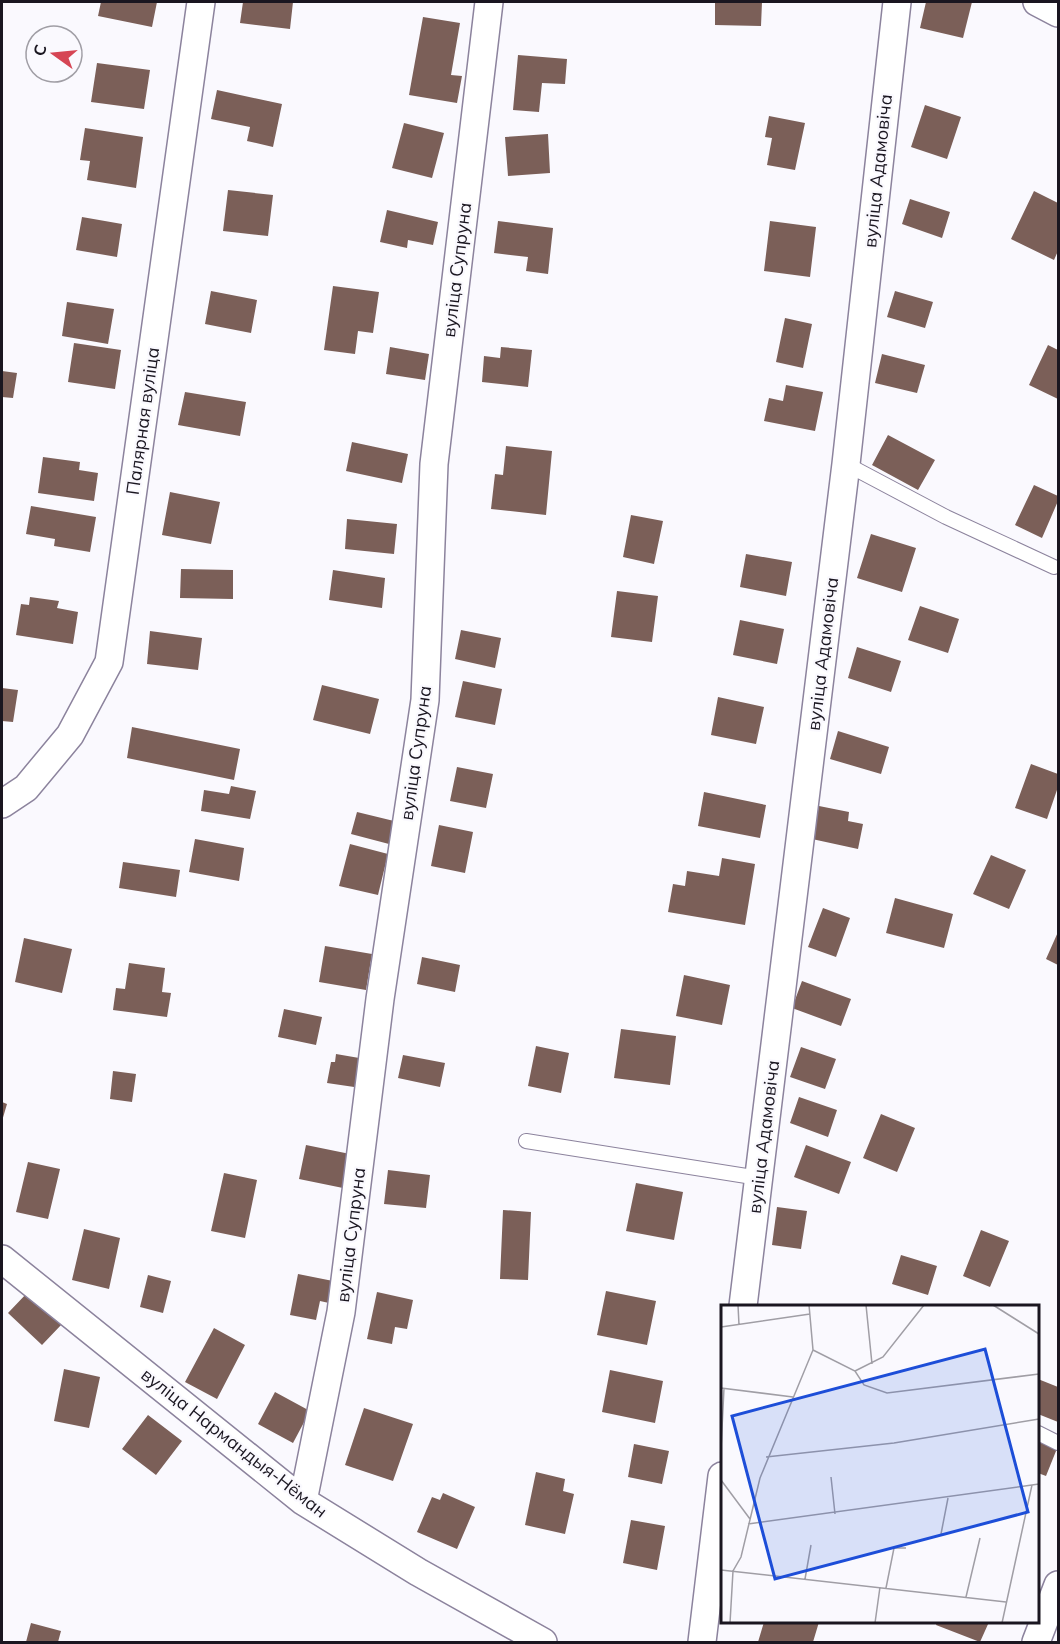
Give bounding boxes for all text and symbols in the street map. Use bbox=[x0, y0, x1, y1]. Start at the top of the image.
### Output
north arrow bbox=[24, 24, 84, 84]
text: С bbox=[28, 42, 51, 58]
street label: вуліца Адамовіча bbox=[858, 93, 897, 249]
street label: вуліца Супруна bbox=[437, 201, 476, 339]
street label: Палярная вуліца bbox=[121, 346, 164, 496]
street label: вуліца Адамовіча bbox=[802, 576, 843, 732]
street label: вуліца Супруна bbox=[395, 684, 436, 822]
street label: вуліца Адамовіча bbox=[743, 1059, 784, 1215]
street label: вуліца Супруна bbox=[331, 1166, 370, 1304]
inset map bbox=[721, 1305, 1039, 1623]
street label: вуліца Нармандыя-Нёман bbox=[137, 1363, 332, 1522]

